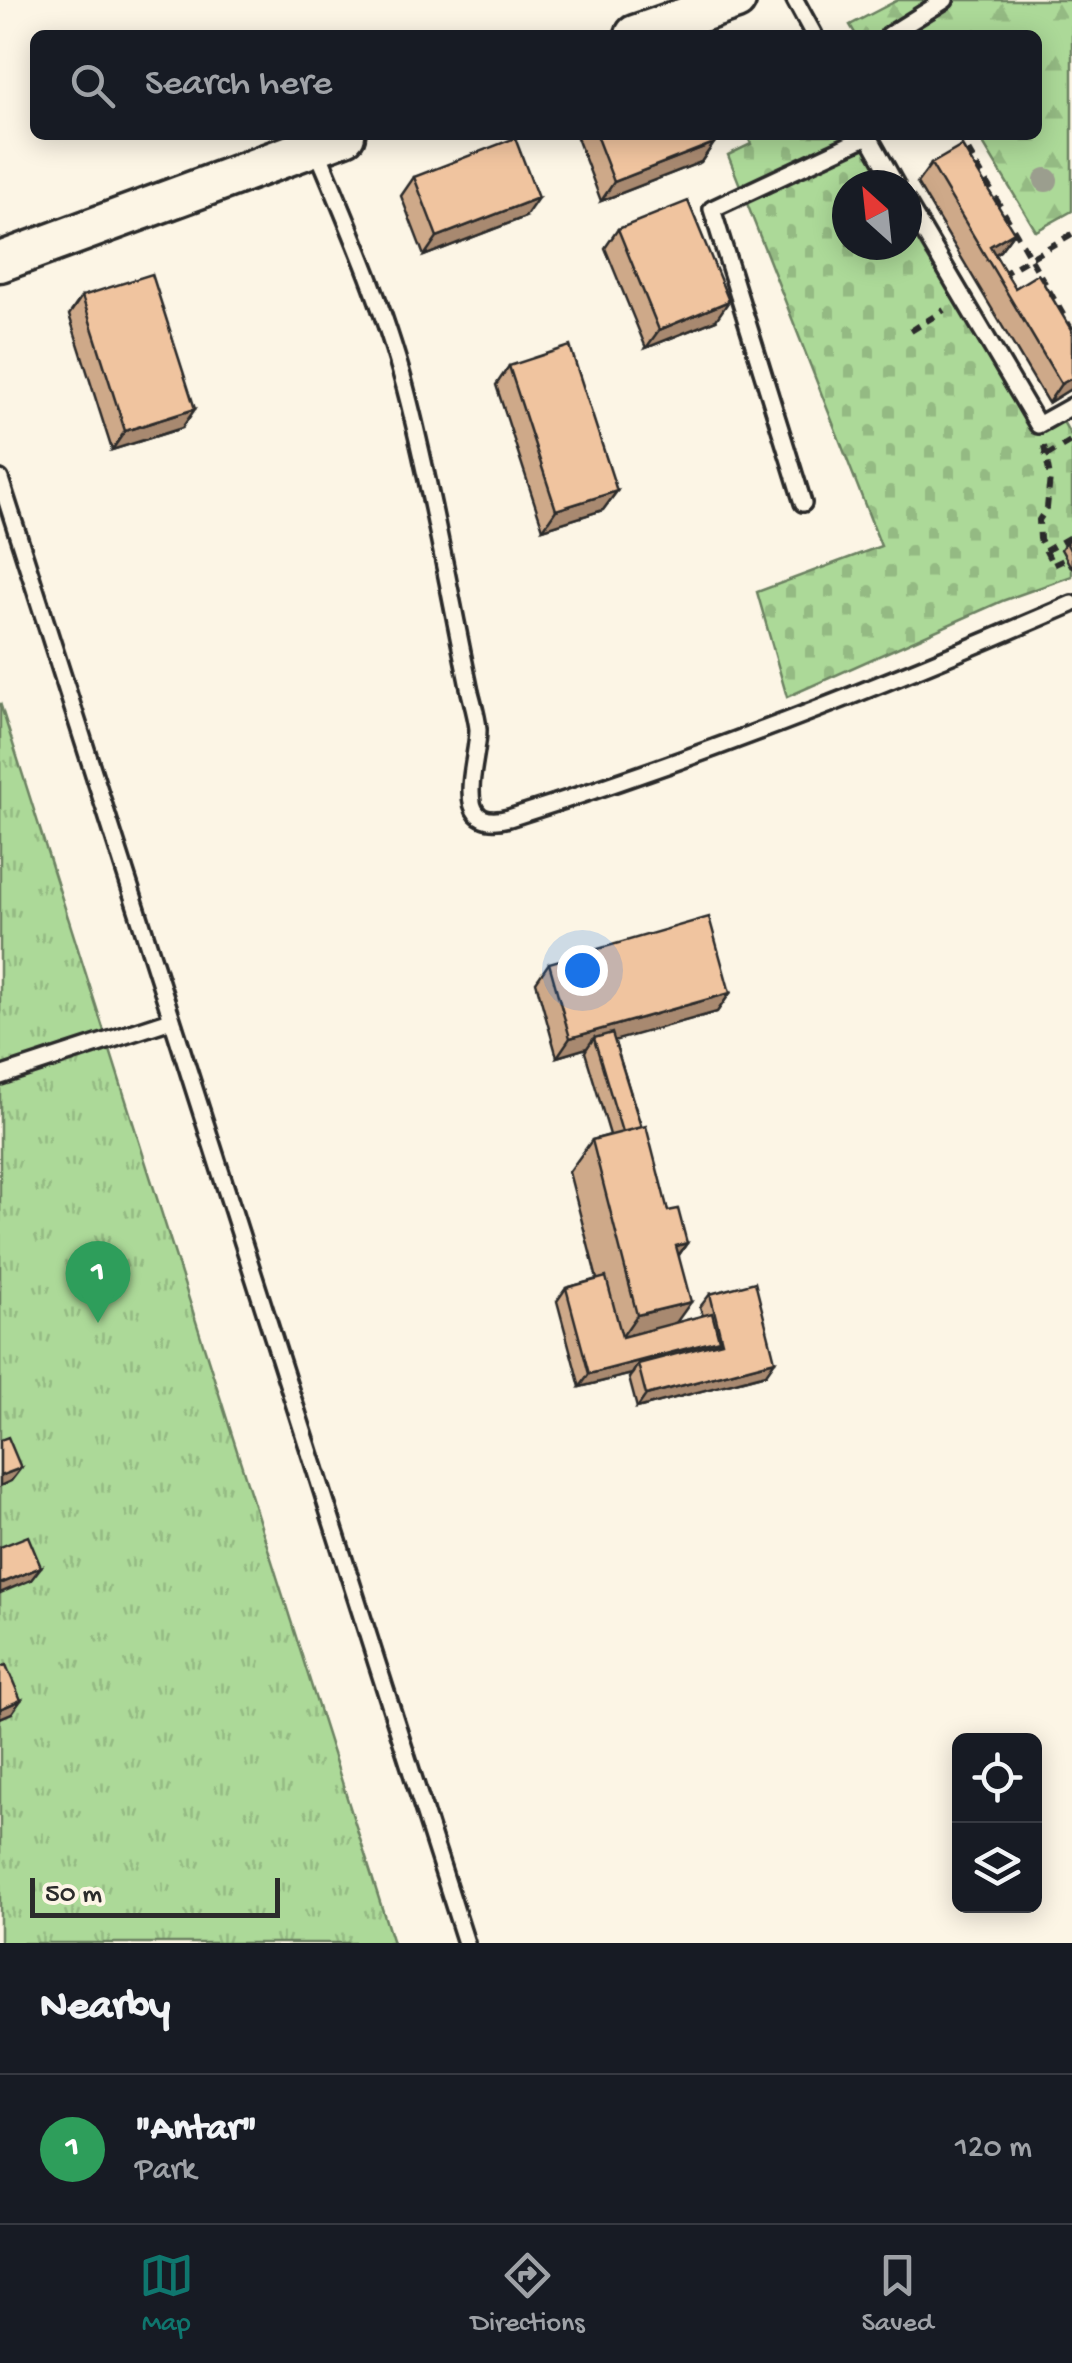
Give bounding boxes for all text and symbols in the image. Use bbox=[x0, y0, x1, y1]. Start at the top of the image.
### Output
search box bbox=[30, 30, 1042, 140]
icon: search bbox=[65, 58, 120, 113]
text: Search here bbox=[145, 63, 332, 107]
north arrow bbox=[832, 170, 922, 260]
your location bbox=[557, 945, 608, 996]
pin: 1 bbox=[66, 1240, 130, 1323]
map controls bbox=[952, 1733, 1042, 1913]
button: locate bbox=[952, 1733, 1042, 1823]
button: layers bbox=[952, 1823, 1042, 1913]
scale bar bbox=[30, 1873, 280, 1918]
text: 50 m bbox=[45, 1879, 102, 1912]
text: Nearby bbox=[40, 1984, 170, 2033]
text: "Antar" bbox=[135, 2108, 257, 2152]
text: 1 bbox=[66, 2130, 79, 2168]
text: 120 m bbox=[955, 2130, 1032, 2168]
text: Park bbox=[135, 2152, 196, 2190]
tab: Map bbox=[139, 2248, 194, 2341]
tab: Directions bbox=[471, 2248, 585, 2341]
tab: Saved bbox=[862, 2248, 933, 2341]

